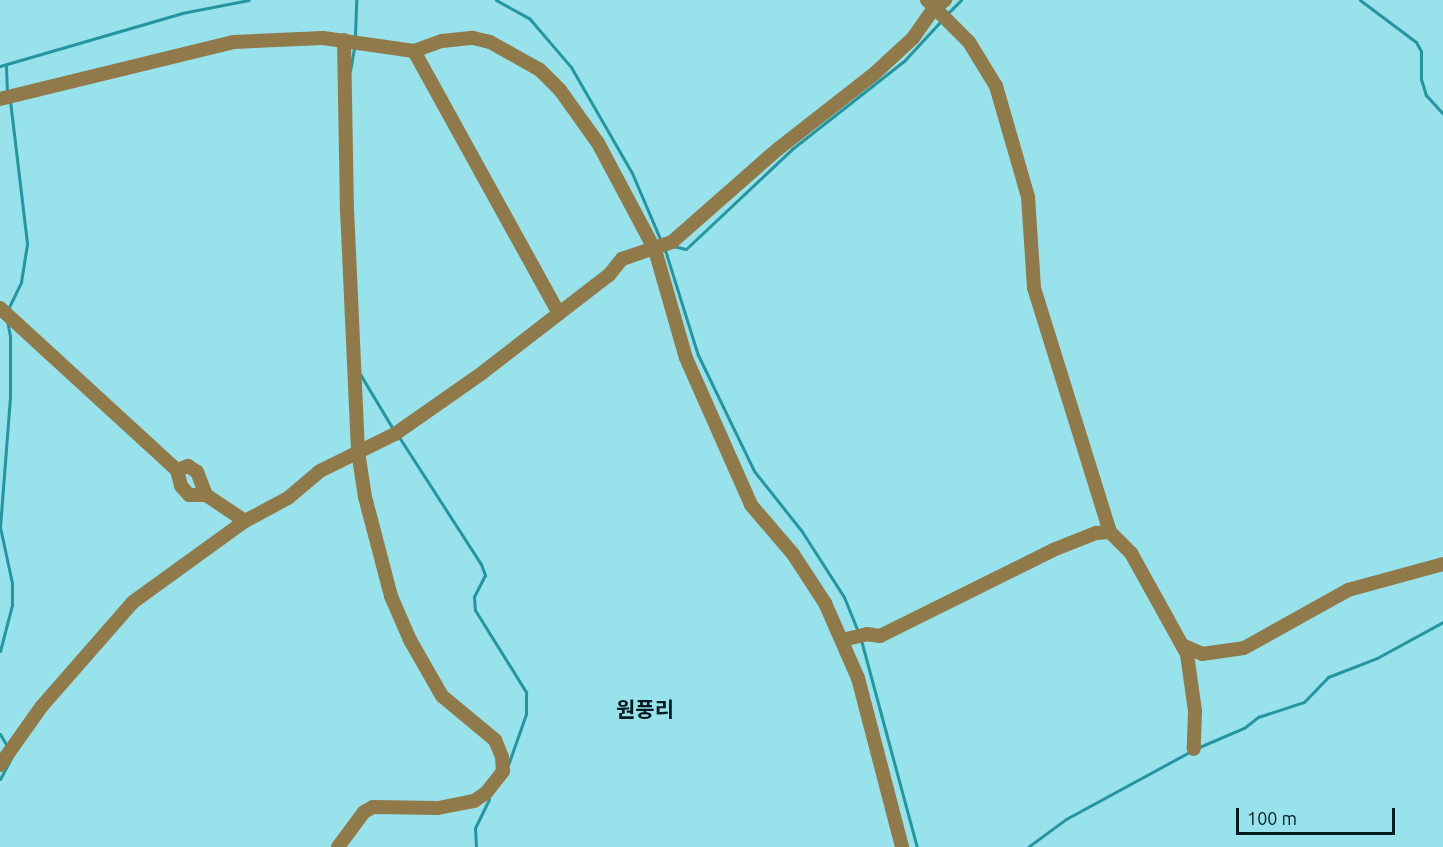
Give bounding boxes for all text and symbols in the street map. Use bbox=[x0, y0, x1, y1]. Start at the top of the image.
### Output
district label: 원풍리 bbox=[616, 696, 674, 722]
scale bar bbox=[1239, 796, 1398, 834]
text: 100 m bbox=[1247, 808, 1297, 828]

